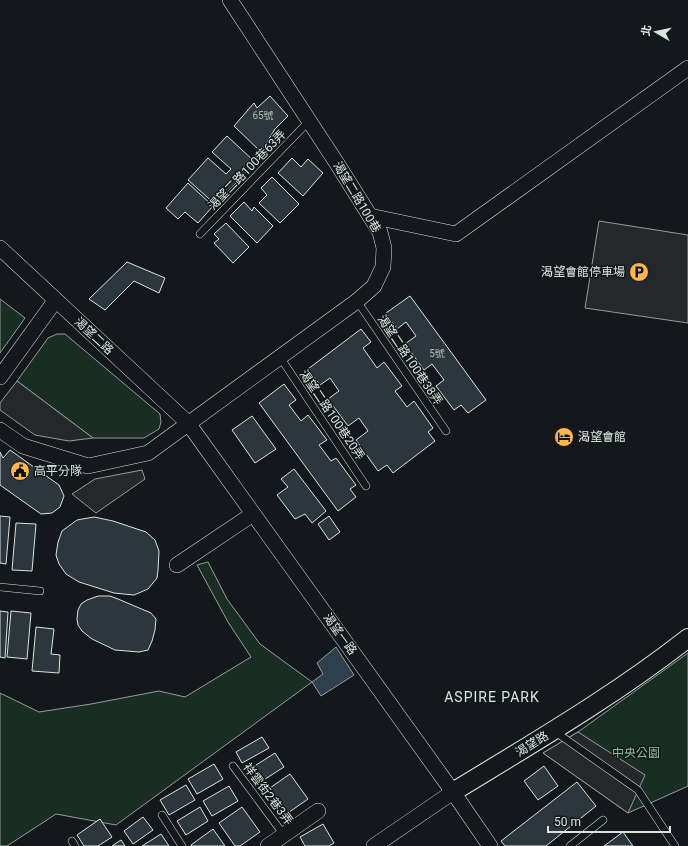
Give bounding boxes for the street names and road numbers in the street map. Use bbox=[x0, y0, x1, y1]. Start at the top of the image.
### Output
street label: 渴望二路100巷63弄 bbox=[205, 127, 289, 213]
street label: 渴望二路100巷 bbox=[330, 159, 384, 235]
street label: 渴望二路100巷38弄 bbox=[375, 312, 445, 408]
street label: 渴望二路 bbox=[72, 315, 116, 357]
street label: 渴望二路100巷20弄 bbox=[297, 367, 367, 463]
street label: 渴望一路 bbox=[320, 610, 360, 658]
street label: 渴望路 bbox=[513, 729, 551, 759]
street label: 祥雲街2巷3弄 bbox=[240, 760, 296, 828]

